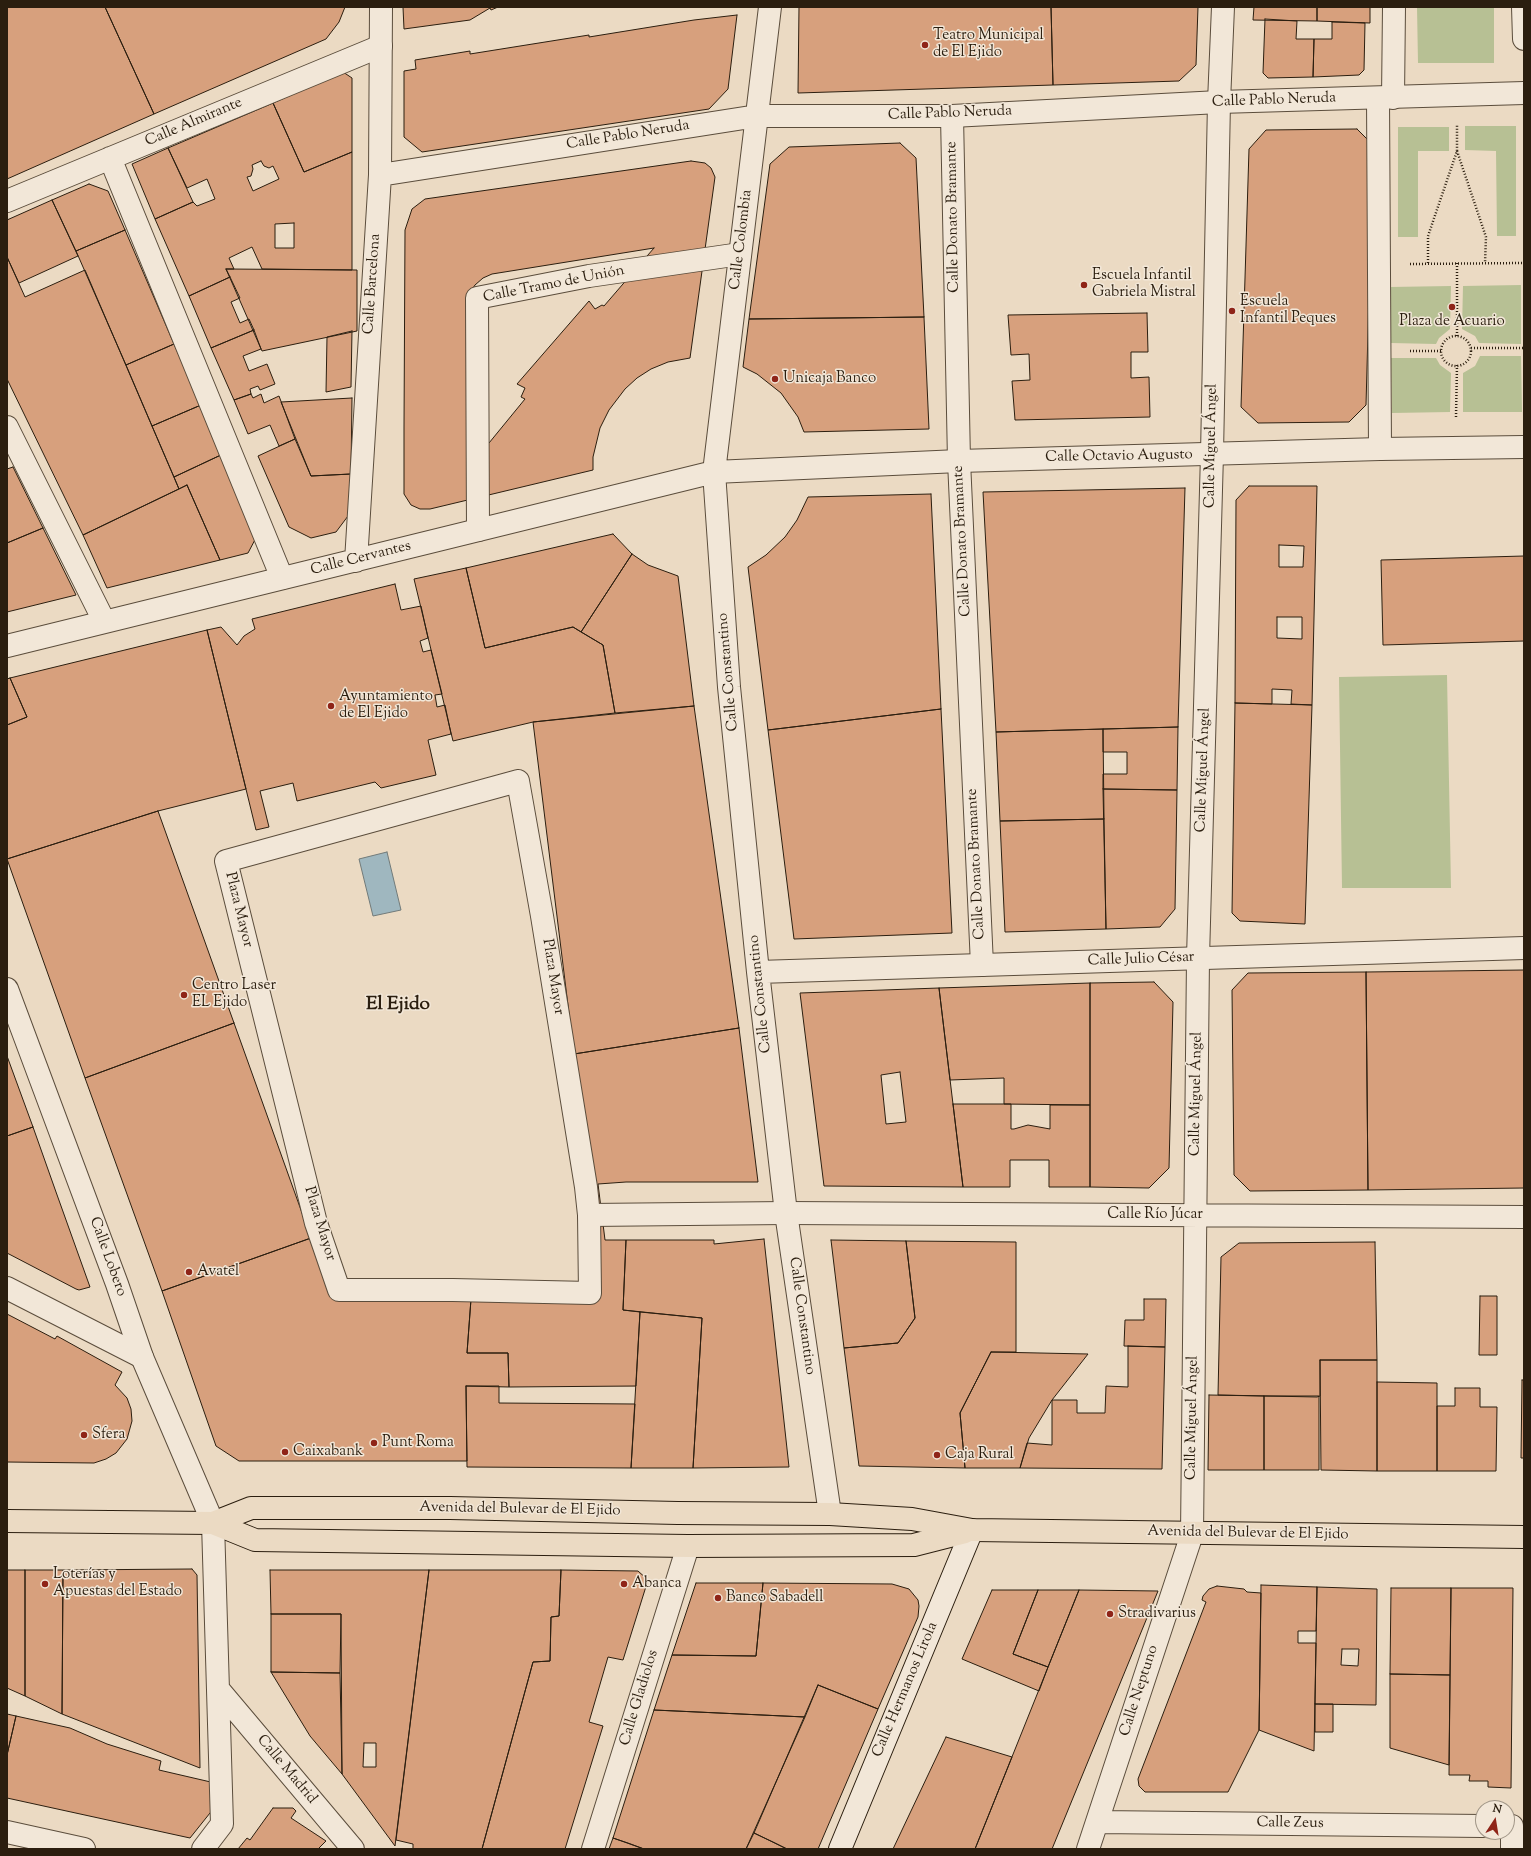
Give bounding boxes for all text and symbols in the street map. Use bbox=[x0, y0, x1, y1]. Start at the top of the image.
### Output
place label: Teatro Municipal de El Ejido bbox=[933, 27, 1044, 62]
marker: Teatro Municipal de El Ejido bbox=[920, 40, 930, 50]
street label: Calle Pablo Neruda bbox=[1212, 90, 1336, 112]
street label: Calle Almirante bbox=[143, 94, 245, 152]
street label: Calle Pablo Neruda bbox=[888, 103, 1012, 125]
street label: Calle Pablo Neruda bbox=[565, 117, 691, 155]
street label: Calle Donato Bramante bbox=[944, 141, 964, 293]
street label: Calle Colombia bbox=[727, 189, 757, 291]
street label: Calle Barcelona bbox=[361, 233, 385, 335]
street label: Calle Tramo de Unión bbox=[482, 262, 626, 308]
place label: Escuela Infantil Gabriela Mistral bbox=[1092, 267, 1196, 302]
marker: Escuela Infantil Gabriela Mistral bbox=[1079, 280, 1089, 290]
place label: Escuela Infantil Peques bbox=[1240, 293, 1336, 328]
marker: Plaza de Acuario bbox=[1447, 302, 1457, 312]
marker: Escuela Infantil Peques bbox=[1227, 306, 1237, 316]
place label: Plaza de Acuario bbox=[1399, 313, 1505, 331]
place label: Unicaja Banco bbox=[783, 370, 876, 388]
marker: Unicaja Banco bbox=[770, 374, 780, 384]
street label: Calle Miguel Ángel bbox=[1202, 384, 1222, 508]
street label: Calle Octavio Augusto bbox=[1045, 447, 1193, 467]
street label: Calle Donato Bramante bbox=[950, 465, 976, 617]
street label: Calle Cervantes bbox=[309, 538, 413, 580]
street label: Calle Constantino bbox=[715, 612, 743, 732]
place label: Ayuntamiento de El Ejido bbox=[339, 688, 433, 723]
marker: Ayuntamiento de El Ejido bbox=[326, 701, 336, 711]
street label: Calle Miguel Ángel bbox=[1193, 707, 1215, 833]
street label: Calle Donato Bramante bbox=[964, 788, 990, 940]
street label: Plaza Mayor bbox=[220, 871, 256, 949]
street label: Calle Constantino bbox=[746, 934, 776, 1054]
street label: Plaza Mayor bbox=[537, 938, 567, 1016]
street label: Calle Julio César bbox=[1087, 949, 1195, 971]
place label: Centro Laser EL Ejido bbox=[192, 977, 276, 1012]
marker: Centro Laser EL Ejido bbox=[179, 990, 189, 1000]
district label: El Ejido bbox=[366, 995, 430, 1017]
street label: Calle Miguel Ángel bbox=[1187, 1032, 1207, 1156]
street label: Plaza Mayor bbox=[299, 1185, 339, 1263]
street label: Calle Río Júcar bbox=[1107, 1206, 1203, 1224]
street label: Calle Lobero bbox=[84, 1215, 130, 1299]
street label: Calle Constantino bbox=[784, 1256, 818, 1376]
place label: Avatel bbox=[197, 1263, 239, 1281]
marker: Avatel bbox=[184, 1267, 194, 1277]
street label: Calle Miguel Ángel bbox=[1183, 1356, 1203, 1480]
place label: Sfera bbox=[92, 1426, 125, 1444]
marker: Sfera bbox=[79, 1430, 89, 1440]
place label: Punt Roma bbox=[382, 1434, 454, 1452]
marker: Punt Roma bbox=[369, 1438, 379, 1448]
place label: Caixabank bbox=[293, 1443, 363, 1461]
place label: Caja Rural bbox=[945, 1446, 1014, 1464]
marker: Caixabank bbox=[280, 1447, 290, 1457]
marker: Caja Rural bbox=[932, 1450, 942, 1460]
street label: Avenida del Bulevar de El Ejido bbox=[419, 1499, 621, 1521]
street label: Avenida del Bulevar de El Ejido bbox=[1147, 1523, 1349, 1545]
place label: Loterías y Apuestas del Estado bbox=[53, 1566, 182, 1601]
place label: Abanca bbox=[632, 1575, 682, 1593]
marker: Loterías y Apuestas del Estado bbox=[40, 1579, 50, 1589]
marker: Abanca bbox=[619, 1579, 629, 1589]
place label: Banco Sabadell bbox=[726, 1589, 823, 1607]
marker: Banco Sabadell bbox=[713, 1593, 723, 1603]
place label: Stradivarius bbox=[1118, 1605, 1196, 1623]
marker: Stradivarius bbox=[1105, 1609, 1115, 1619]
street label: Calle Hermanos Lirola bbox=[869, 1620, 943, 1760]
street label: Calle Neptuno bbox=[1117, 1643, 1163, 1739]
street label: Calle Gladiolos bbox=[617, 1648, 663, 1748]
street label: Calle Madrid bbox=[252, 1732, 320, 1808]
north arrow bbox=[1475, 1800, 1515, 1840]
text: N bbox=[1491, 1801, 1503, 1818]
street label: Calle Zeus bbox=[1256, 1814, 1324, 1834]

